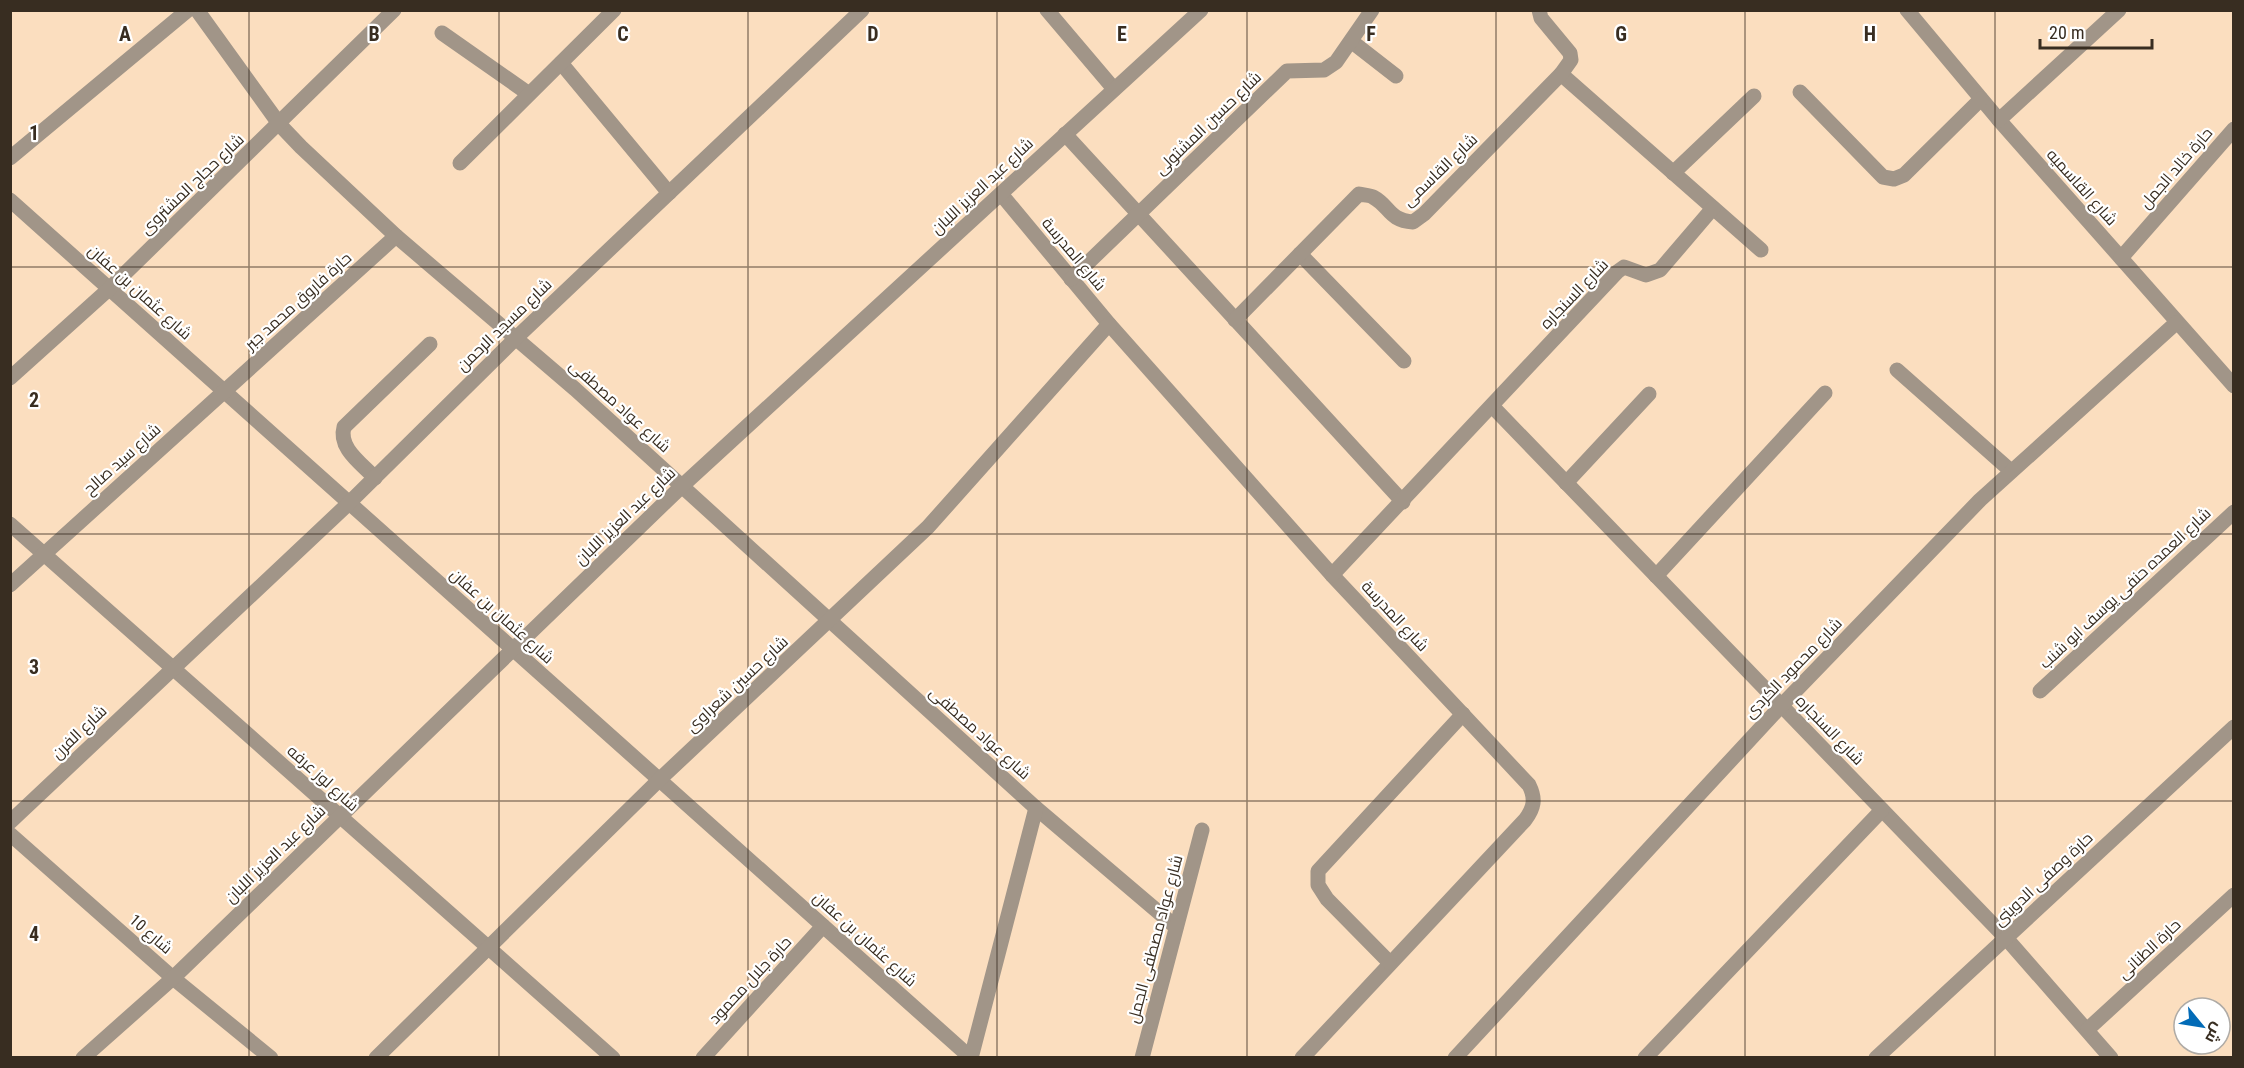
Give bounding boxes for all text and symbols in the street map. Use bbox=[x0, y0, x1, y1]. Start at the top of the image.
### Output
scale bar bbox=[2040, 12, 2152, 50]
text: A bbox=[119, 22, 131, 46]
text: B bbox=[368, 22, 380, 46]
text: C bbox=[617, 22, 629, 46]
text: D bbox=[867, 22, 879, 46]
text: E bbox=[1117, 22, 1127, 46]
text: F bbox=[1366, 22, 1376, 46]
text: G bbox=[1615, 22, 1627, 46]
text: H bbox=[1864, 22, 1876, 46]
text: 20 m bbox=[2049, 22, 2084, 43]
street label: شارع حسين المشتولى bbox=[1151, 67, 1266, 180]
text: 1 bbox=[29, 121, 39, 145]
street label: حارة خالد الجمل bbox=[2136, 124, 2217, 213]
street label: شارع حجاج المشتروى bbox=[136, 130, 249, 240]
street label: شارع القاسمى bbox=[1399, 130, 1483, 212]
street label: شارع عبد العزيز اللبان bbox=[927, 134, 1038, 240]
street label: شارع القاسميه bbox=[2041, 145, 2121, 230]
street label: شارع المدرسة bbox=[1036, 214, 1110, 296]
street label: شارع عثمان بن عفان bbox=[83, 240, 196, 345]
street label: حارة فاروق محمد جبر bbox=[240, 248, 356, 355]
street label: شارع السنجاره bbox=[1536, 255, 1613, 334]
street label: شارع مسجد الرحمن bbox=[452, 275, 557, 377]
street label: شارع عواد مصطفى bbox=[564, 356, 674, 458]
text: 2 bbox=[29, 388, 39, 412]
street label: شارع سيد صالح bbox=[80, 419, 166, 500]
street label: شارع عبد العزيز اللبان bbox=[571, 463, 681, 570]
street label: شارع العمده حنفى يوسف ابو شنب bbox=[2035, 504, 2216, 674]
street label: شارع عثمان بن عفان bbox=[445, 564, 558, 669]
street label: شارع المدرسة bbox=[1356, 577, 1432, 657]
street label: شارع محمود الكردى bbox=[1740, 614, 1847, 724]
street label: شارع حسين شعراوى bbox=[682, 632, 793, 738]
text: 3 bbox=[29, 655, 39, 679]
street label: شارع عواد مصطفى bbox=[924, 683, 1034, 785]
street label: شارع السنجاره bbox=[1791, 691, 1868, 770]
street label: شارع الفرن bbox=[48, 701, 112, 764]
street label: شارع لوز عرفه bbox=[282, 741, 363, 816]
street label: شارع عبد العزيز اللبان bbox=[221, 801, 331, 908]
street label: حارة وصفى الدوينى bbox=[1989, 828, 2097, 931]
street label: شارع عواد مصطفى الجمل bbox=[1123, 853, 1189, 1026]
street label: شارع عثمان بن عفان bbox=[808, 887, 921, 992]
street label: شارع 10 bbox=[124, 910, 176, 959]
street label: حارة الطنانى bbox=[2114, 915, 2185, 984]
text: 4 bbox=[29, 922, 39, 946]
street label: حارة جلال محمود bbox=[705, 932, 796, 1028]
north arrow bbox=[2172, 996, 2232, 1056]
text: ش bbox=[2201, 1020, 2228, 1047]

